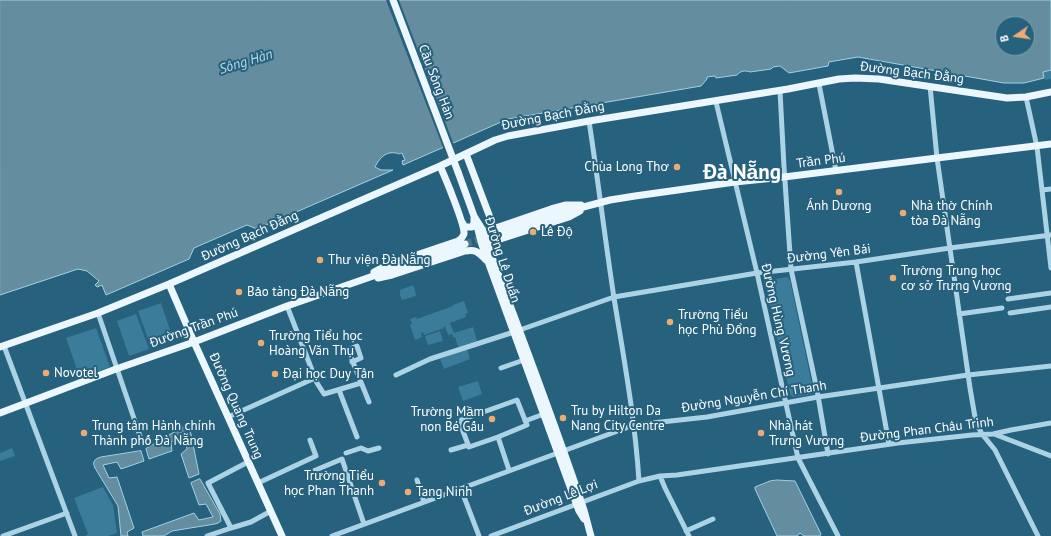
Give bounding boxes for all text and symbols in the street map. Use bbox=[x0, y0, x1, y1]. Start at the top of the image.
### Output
north arrow bbox=[995, 16, 1035, 56]
text: B bbox=[997, 34, 1012, 43]
street label: Cầu Sông Hàn bbox=[415, 42, 457, 122]
water label: Sông Hàn bbox=[217, 46, 275, 78]
street label: Đường Bạch Đằng bbox=[860, 59, 964, 87]
street label: Đường Bạch Đằng bbox=[501, 98, 605, 134]
street label: Trần Phú bbox=[795, 150, 847, 172]
place label: Chùa Long Thơ bbox=[585, 159, 669, 175]
district label: Đà Nẵng bbox=[703, 160, 781, 186]
marker: Chùa Long Thơ bbox=[672, 162, 682, 172]
marker: Ánh Dương bbox=[834, 187, 844, 197]
place label: Ánh Dương bbox=[807, 198, 871, 214]
place label: Nhà thờ Chính tòa Đà Nẵng bbox=[911, 198, 992, 229]
street label: Đường Bạch Đằng bbox=[200, 208, 300, 264]
marker: Nhà thờ Chính tòa Đà Nẵng bbox=[898, 208, 908, 218]
street label: Đường Lê Duẩn bbox=[481, 216, 523, 304]
place label: Lê Độ bbox=[541, 224, 573, 240]
marker: Lê Độ bbox=[528, 227, 538, 237]
street label: Đường Yên Bái bbox=[787, 241, 871, 267]
place label: Thư viện Đà Nẵng bbox=[328, 252, 430, 268]
marker: Thư viện Đà Nẵng bbox=[315, 255, 325, 265]
street label: Đường Hùng Vương bbox=[758, 263, 798, 377]
place label: Trường Trung học cơ sở Trưng Vương bbox=[901, 263, 1008, 294]
marker: Trường Trung học cơ sở Trưng Vương bbox=[888, 273, 898, 283]
place label: Bảo tàng Đà Nẵng bbox=[247, 284, 349, 300]
marker: Bảo tàng Đà Nẵng bbox=[234, 287, 244, 297]
street label: Đường Trần Phú bbox=[148, 305, 240, 351]
place label: Trường Tiểu học Phù Đổng bbox=[678, 307, 758, 338]
marker: Trường Tiểu học Phù Đổng bbox=[665, 317, 675, 327]
place label: Trường Tiểu học Hoàng Văn Thụ bbox=[269, 328, 362, 359]
marker: Trường Tiểu học Hoàng Văn Thụ bbox=[256, 338, 266, 348]
street label: Đường Quang Trung bbox=[206, 351, 266, 461]
place label: Novotel bbox=[54, 365, 97, 381]
place label: Đại học Duy Tân bbox=[283, 366, 375, 382]
marker: Novotel bbox=[41, 368, 51, 378]
marker: Đại học Duy Tân bbox=[270, 369, 280, 379]
street label: Đường Nguyễn Chí Thanh bbox=[681, 378, 827, 416]
place label: Tru by Hilton Da Nang City Centre bbox=[571, 403, 665, 434]
place label: Trường Mầm non Bé Gấu bbox=[412, 404, 484, 435]
marker: Tru by Hilton Da Nang City Centre bbox=[558, 413, 568, 423]
marker: Trường Mầm non Bé Gấu bbox=[487, 414, 497, 424]
street label: Đường Phan Châu Trinh bbox=[860, 414, 994, 446]
place label: Trung tâm Hành chính Thành phố Đà Nẵng bbox=[92, 418, 215, 449]
place label: Nhà hát Trưng Vương bbox=[769, 418, 842, 449]
marker: Trung tâm Hành chính Thành phố Đà Nẵng bbox=[79, 428, 89, 438]
marker: Nhà hát Trưng Vương bbox=[756, 428, 766, 438]
place label: Trường Tiểu học Phan Thanh bbox=[283, 468, 374, 499]
street label: Đường Lê Lợi bbox=[523, 477, 599, 519]
marker: Trường Tiểu học Phan Thanh bbox=[377, 478, 387, 488]
place label: Tang Ninh bbox=[416, 484, 472, 500]
marker: Tang Ninh bbox=[403, 487, 413, 497]

